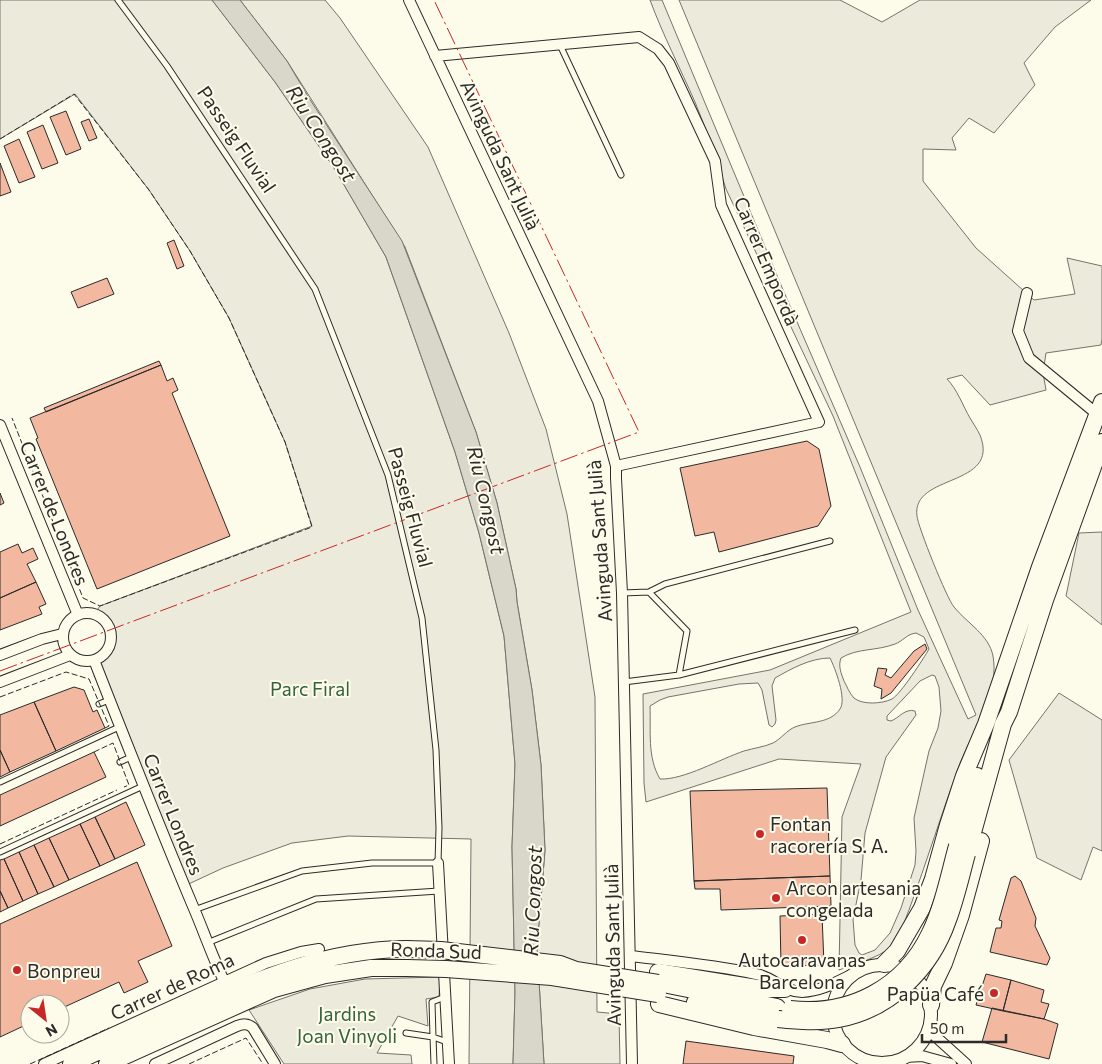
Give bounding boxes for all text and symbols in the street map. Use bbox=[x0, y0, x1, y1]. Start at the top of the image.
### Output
street label: Avinguda Sant Julià bbox=[456, 77, 546, 233]
water label: Riu Congost bbox=[282, 80, 363, 186]
street label: Passeig Fluvial bbox=[193, 81, 281, 197]
street label: Carrer Empordà bbox=[730, 193, 804, 329]
street label: Carrer de Londres bbox=[16, 437, 94, 589]
street label: Passeig Fluvial bbox=[384, 444, 438, 570]
water label: Riu Congost bbox=[463, 444, 511, 557]
street label: Avinguda Sant Julià bbox=[582, 459, 616, 623]
park label: Parc Firal bbox=[270, 677, 350, 700]
street label: Carrer Londres bbox=[139, 750, 209, 878]
place label: Fontan racorería S. A. bbox=[770, 812, 888, 857]
marker: Fontan racorería S. A. bbox=[754, 828, 766, 840]
water label: Riu Congost bbox=[518, 845, 546, 957]
street label: Avinguda Sant Julià bbox=[599, 864, 625, 1026]
place label: Arcon artesania congelada bbox=[786, 876, 921, 921]
marker: Arcon artesania congelada bbox=[770, 892, 782, 904]
marker: Autocaravanas Barcelona bbox=[796, 934, 808, 946]
street label: Ronda Sud bbox=[390, 937, 482, 963]
street label: Carrer de Roma bbox=[107, 947, 237, 1025]
place label: Autocaravanas Barcelona bbox=[738, 948, 866, 993]
place label: Bonpreu bbox=[27, 959, 101, 982]
marker: Bonpreu bbox=[11, 964, 23, 976]
place label: Papüa Café bbox=[887, 982, 984, 1005]
marker: Papüa Café bbox=[988, 987, 1000, 999]
north arrow bbox=[20, 994, 70, 1044]
park label: Jardins Joan Vinyoli bbox=[297, 1002, 397, 1047]
scale bar bbox=[922, 1012, 1006, 1044]
text: 50 m bbox=[930, 1019, 964, 1037]
text: N bbox=[43, 1021, 61, 1041]

